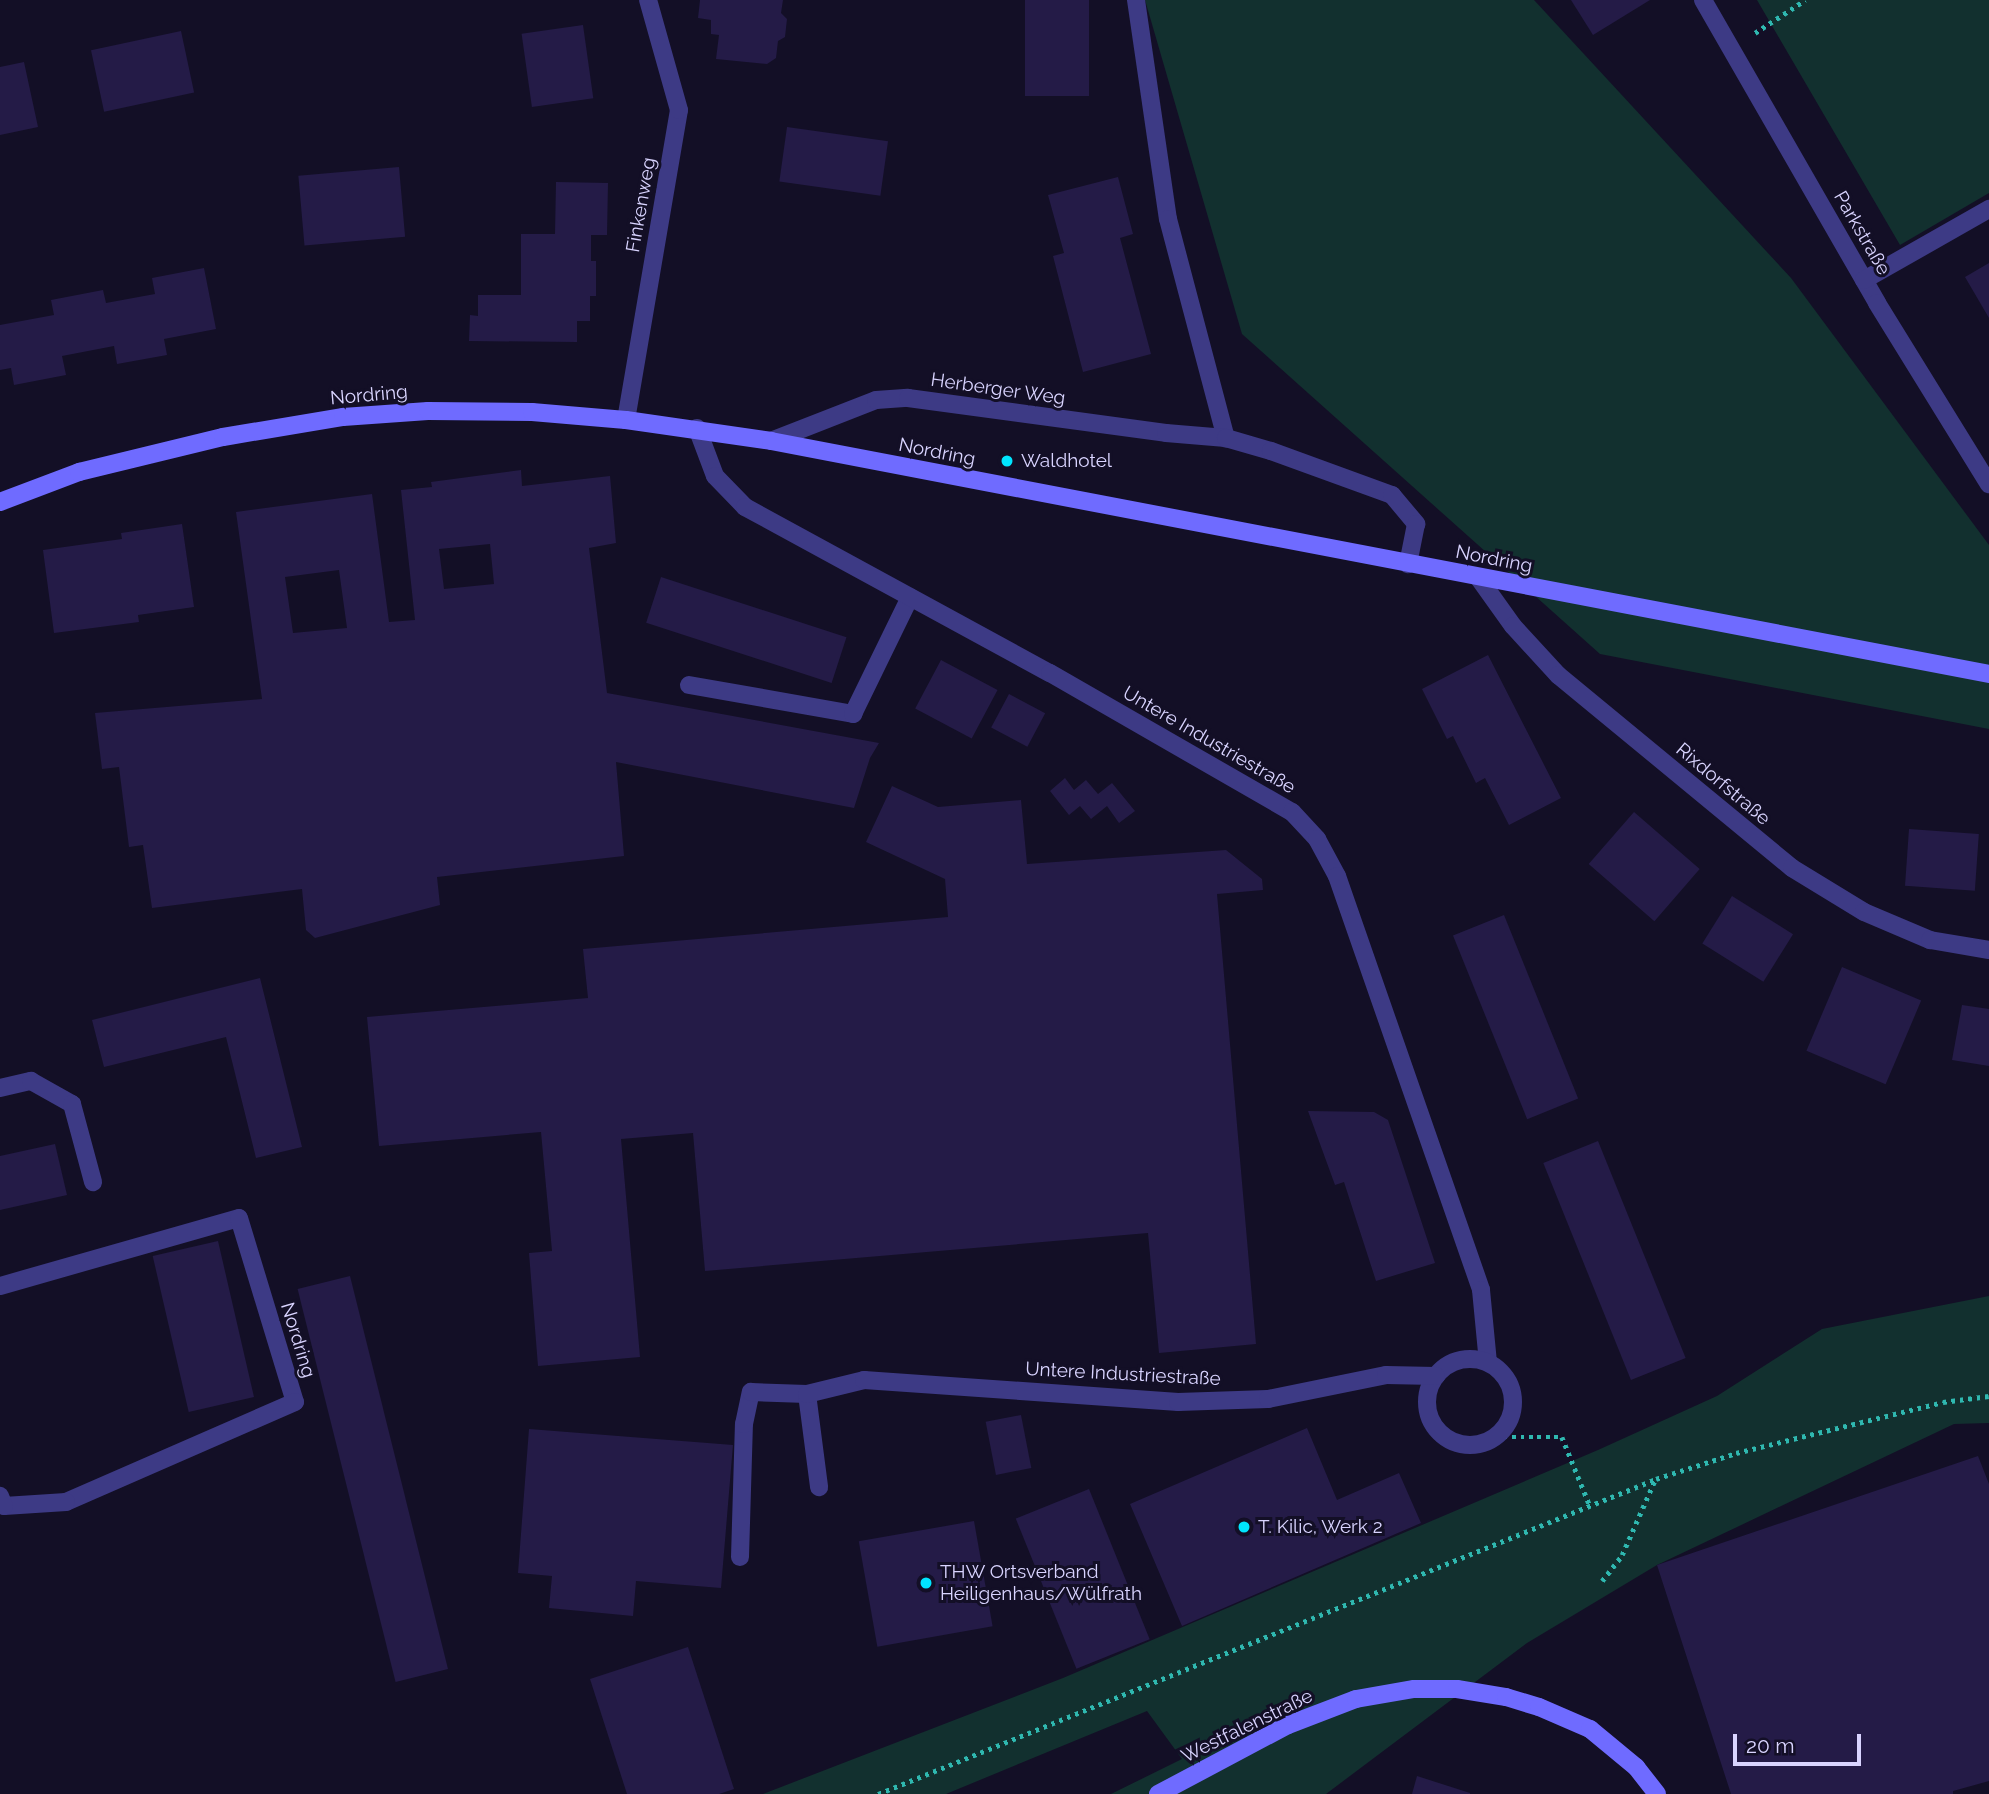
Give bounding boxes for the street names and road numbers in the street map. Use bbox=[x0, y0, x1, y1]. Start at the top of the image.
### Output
street label: Finkenweg bbox=[621, 156, 661, 254]
street label: Parkstraße bbox=[1829, 187, 1895, 279]
street label: Herberger Weg bbox=[929, 368, 1067, 410]
street label: Nordring bbox=[329, 380, 409, 410]
street label: Nordring bbox=[897, 433, 977, 471]
street label: Nordring bbox=[1454, 540, 1534, 578]
street label: Untere Industriestraße bbox=[1119, 681, 1299, 799]
street label: Rixdorfstraße bbox=[1671, 738, 1775, 830]
street label: Nordring bbox=[276, 1300, 320, 1380]
street label: Untere Industriestraße bbox=[1025, 1358, 1221, 1390]
street label: Westfalenstraße bbox=[1178, 1684, 1316, 1768]

